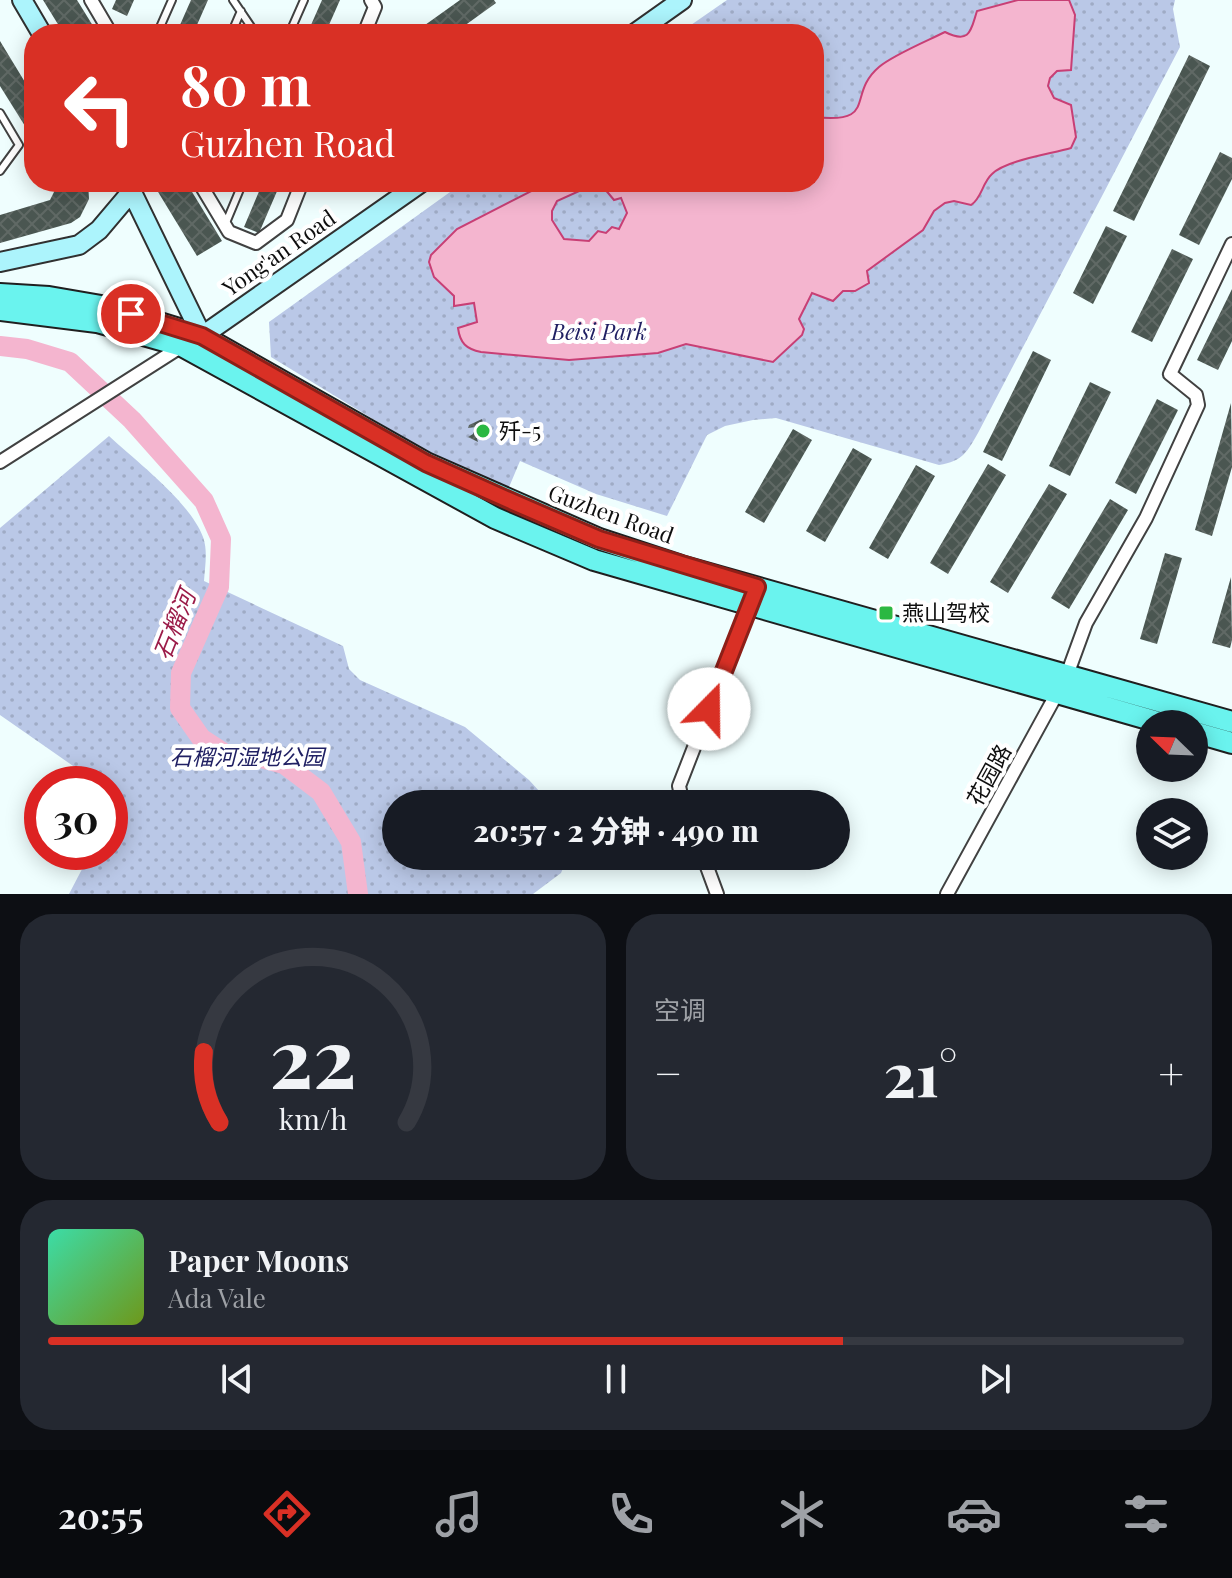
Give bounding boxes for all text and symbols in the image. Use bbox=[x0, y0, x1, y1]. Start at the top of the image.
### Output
text: 80 m bbox=[180, 46, 311, 121]
icon: left bbox=[48, 56, 152, 160]
text: Guzhen Road bbox=[180, 118, 395, 166]
street label: Yong'an Road bbox=[215, 202, 341, 303]
pin bbox=[97, 280, 165, 348]
icon: arrive bbox=[109, 292, 153, 336]
park label: Beisi Park bbox=[550, 316, 647, 346]
place label: 歼-5 bbox=[499, 415, 541, 445]
marker: 歼-5 bbox=[474, 422, 492, 440]
street label: Guzhen Road bbox=[544, 476, 678, 550]
water label: 石榴河 bbox=[145, 581, 203, 664]
place label: 燕山驾校 bbox=[902, 597, 990, 627]
marker: 燕山驾校 bbox=[877, 604, 895, 622]
position arrow bbox=[667, 667, 751, 751]
north arrow bbox=[1136, 710, 1208, 782]
map controls bbox=[1136, 710, 1208, 870]
street label: 花园路 bbox=[959, 738, 1017, 811]
park label: 石榴河湿地公园 bbox=[170, 741, 327, 771]
speed limit sign: 30 bbox=[24, 766, 128, 870]
button: layers bbox=[1136, 798, 1208, 870]
text: 20:57 · 2 分钟 · 490 m bbox=[473, 810, 759, 850]
text: 空调 bbox=[654, 992, 706, 1027]
text: 22 bbox=[269, 999, 357, 1110]
text: 21° bbox=[884, 1032, 957, 1112]
text: − bbox=[654, 1042, 682, 1101]
text: + bbox=[1158, 1042, 1184, 1101]
text: km/h bbox=[279, 1099, 347, 1137]
text: Paper Moons bbox=[168, 1240, 349, 1280]
text: Ada Vale bbox=[168, 1280, 266, 1315]
icon: previous bbox=[215, 1357, 259, 1401]
icon: pause bbox=[594, 1357, 638, 1401]
icon: next bbox=[973, 1357, 1017, 1401]
icon: directions bbox=[259, 1486, 315, 1542]
icon: music bbox=[431, 1486, 487, 1542]
icon: phone bbox=[603, 1486, 659, 1542]
icon: climate bbox=[774, 1486, 830, 1542]
icon: car bbox=[946, 1486, 1002, 1542]
icon: filters bbox=[1118, 1486, 1174, 1542]
text: 20:55 bbox=[58, 1490, 143, 1538]

